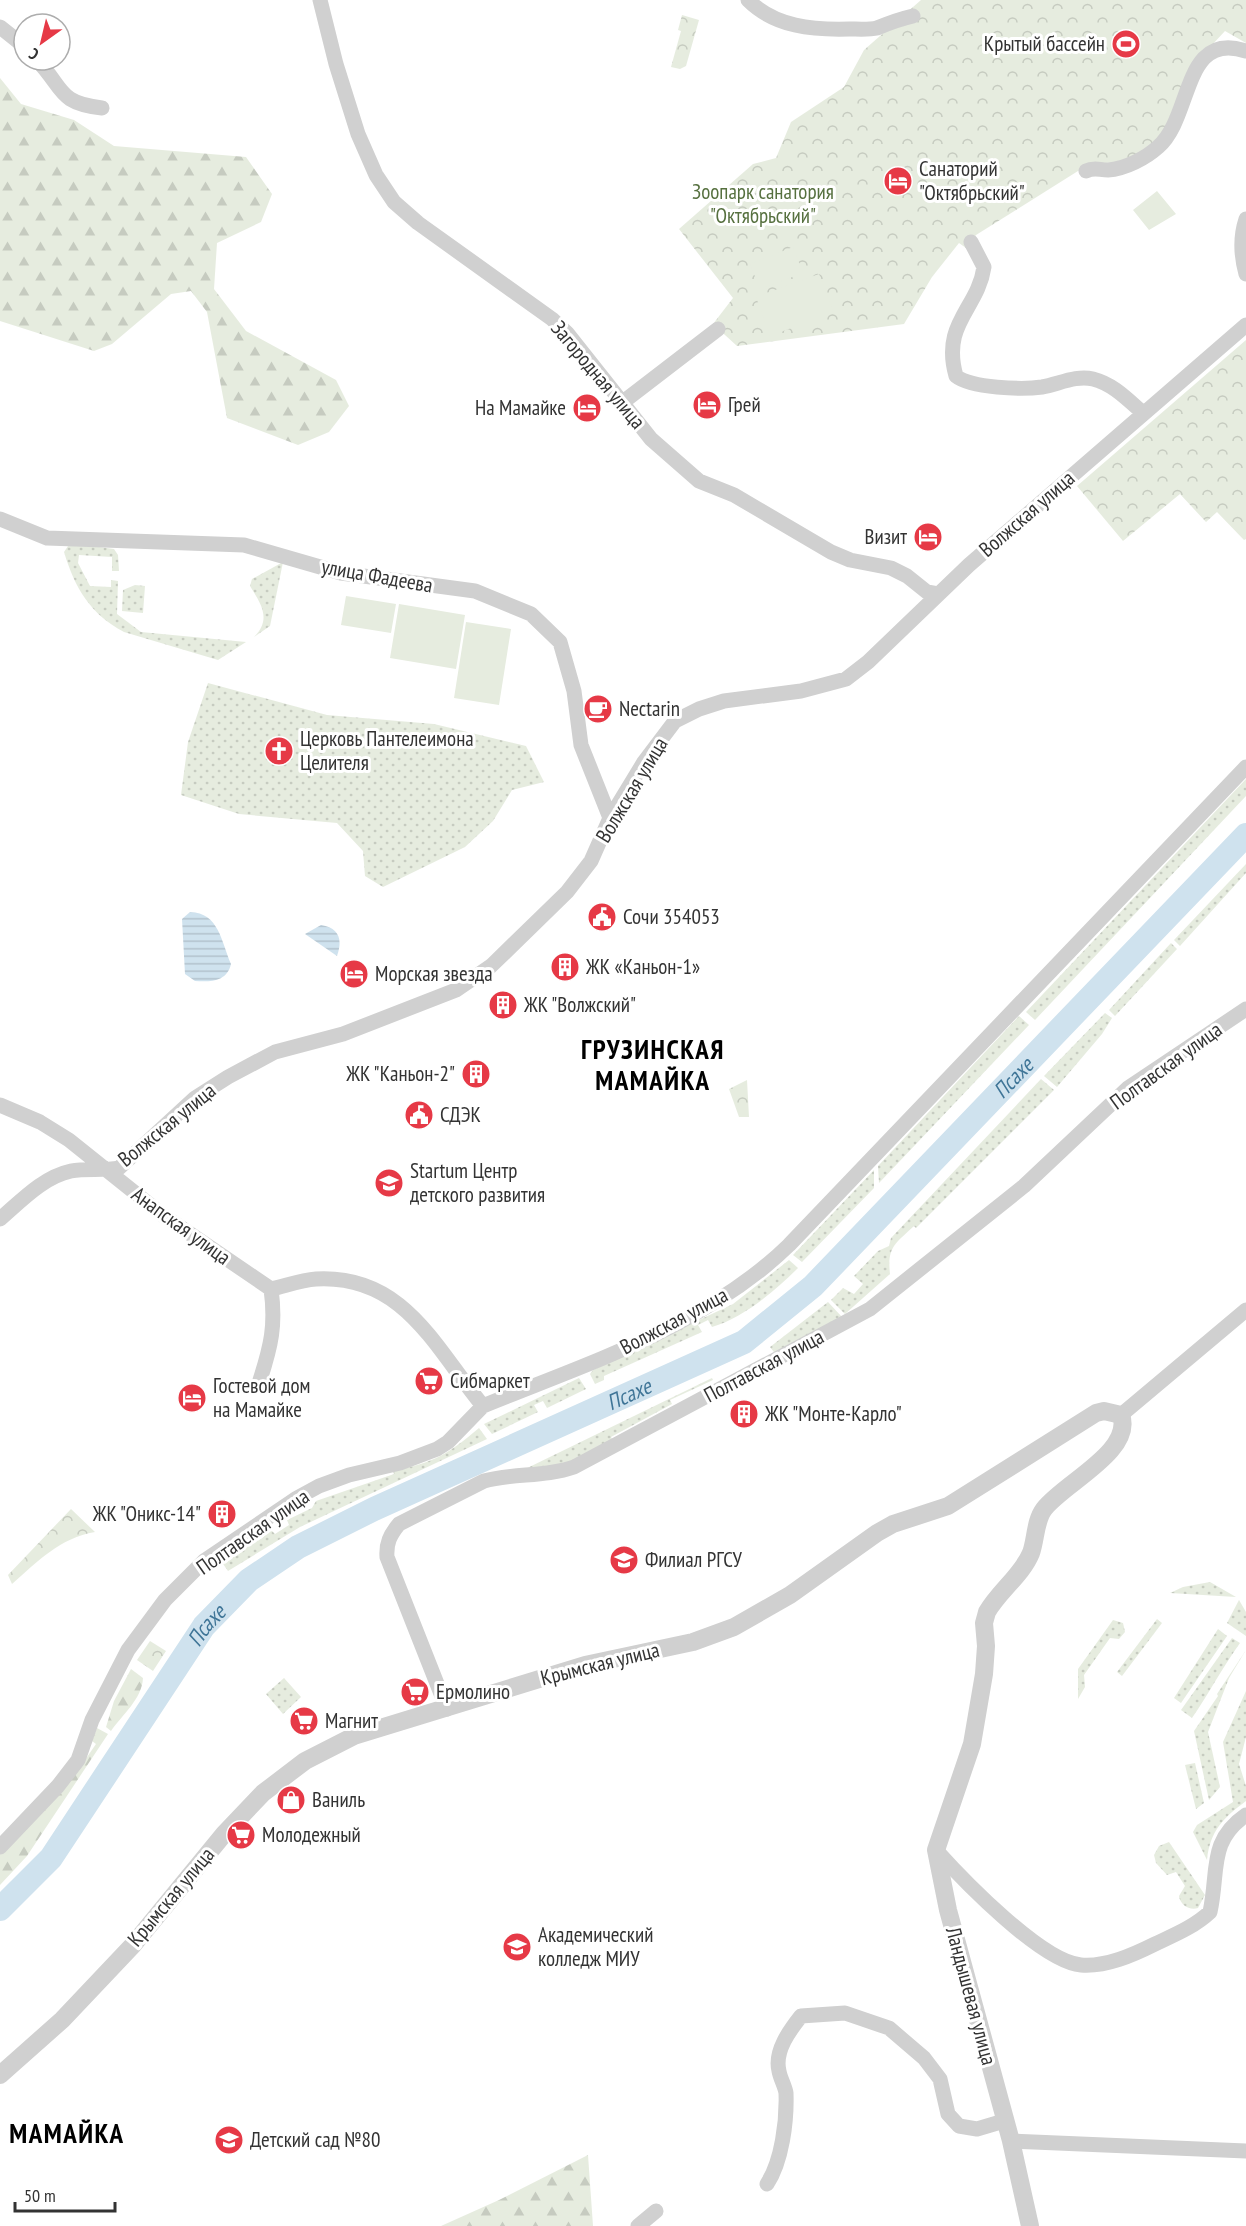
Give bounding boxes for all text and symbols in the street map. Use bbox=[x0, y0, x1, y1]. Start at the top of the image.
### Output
north arrow bbox=[12, 12, 72, 72]
sports icon: Крытый бассейн bbox=[1110, 28, 1142, 60]
place label: Крытый бассейн bbox=[984, 30, 1105, 57]
text: С bbox=[24, 44, 42, 65]
place label: Санаторий "Октябрьский" bbox=[919, 155, 1025, 206]
hotel icon: Санаторий "Октябрьский" bbox=[882, 165, 914, 197]
park label: Зоопарк санатория "Октябрьский" bbox=[692, 178, 834, 229]
street label: Загородная улица bbox=[545, 315, 651, 434]
hotel icon: Грей bbox=[691, 389, 723, 421]
place label: Грей bbox=[728, 391, 761, 418]
hotel icon: На Мамайке bbox=[571, 392, 603, 424]
place label: На Мамайке bbox=[475, 394, 566, 421]
street label: Волжская улица bbox=[973, 465, 1080, 563]
hotel icon: Визит bbox=[912, 521, 944, 553]
place label: Визит bbox=[865, 523, 907, 550]
street label: улица Фадеева bbox=[319, 552, 435, 599]
cafe icon: Nectarin bbox=[582, 693, 614, 725]
place label: Nectarin bbox=[619, 695, 680, 722]
place label: Церковь Пантелеимона Целителя bbox=[300, 725, 474, 776]
street label: Волжская улица bbox=[590, 732, 674, 847]
church icon: Церковь Пантелеимона Целителя bbox=[263, 735, 295, 767]
public building icon: Сочи 354053 bbox=[586, 901, 618, 933]
place label: Сочи 354053 bbox=[623, 903, 720, 930]
building icon: ЖК «Каньон-1» bbox=[549, 951, 581, 983]
place label: ЖК «Каньон-1» bbox=[585, 953, 700, 980]
hotel icon: Морская звезда bbox=[338, 958, 370, 990]
place label: Морская звезда bbox=[375, 960, 493, 987]
building icon: ЖК "Волжский" bbox=[487, 989, 519, 1021]
place label: ЖК "Волжский" bbox=[523, 991, 636, 1018]
street label: Полтавская улица bbox=[1104, 1016, 1227, 1115]
district label: ГРУЗИНСКАЯ МАМАЙКА bbox=[581, 1032, 725, 1097]
water label: Псахе bbox=[987, 1050, 1040, 1104]
building icon: ЖК "Каньон-2" bbox=[460, 1058, 492, 1090]
place label: ЖК "Каньон-2" bbox=[345, 1060, 455, 1087]
street label: Волжская улица bbox=[112, 1077, 221, 1172]
public building icon: СДЭК bbox=[403, 1099, 435, 1131]
place label: СДЭК bbox=[440, 1101, 481, 1128]
place label: Startum Центр детского развития bbox=[410, 1157, 545, 1208]
school or university icon: Startum Центр детского развития bbox=[373, 1167, 405, 1199]
street label: Анапская улица bbox=[126, 1181, 236, 1271]
street label: Волжская улица bbox=[615, 1281, 732, 1360]
street label: Полтавская улица bbox=[699, 1323, 828, 1408]
supermarket icon: Сибмаркет bbox=[413, 1365, 445, 1397]
place label: Сибмаркет bbox=[450, 1367, 530, 1394]
water label: Псахе bbox=[602, 1371, 657, 1416]
place label: Гостевой дом на Мамайке bbox=[213, 1372, 311, 1423]
hotel icon: Гостевой дом на Мамайке bbox=[176, 1382, 208, 1414]
building icon: ЖК "Монте-Карло" bbox=[728, 1398, 760, 1430]
place label: ЖК "Монте-Карло" bbox=[764, 1400, 902, 1427]
street label: Полтавская улица bbox=[191, 1483, 314, 1580]
building icon: ЖК "Оникс-14" bbox=[206, 1498, 238, 1530]
place label: ЖК "Оникс-14" bbox=[92, 1500, 201, 1527]
school or university icon: Филиал РГСУ bbox=[608, 1544, 640, 1576]
place label: Филиал РГСУ bbox=[645, 1546, 742, 1573]
water label: Псахе bbox=[181, 1597, 233, 1651]
street label: Крымская улица bbox=[538, 1636, 662, 1691]
supermarket icon: Ермолино bbox=[399, 1676, 431, 1708]
place label: Ермолино bbox=[436, 1678, 510, 1705]
supermarket icon: Магнит bbox=[288, 1705, 320, 1737]
place label: Магнит bbox=[325, 1707, 378, 1734]
shop icon: Ваниль bbox=[275, 1784, 307, 1816]
place label: Ваниль bbox=[312, 1786, 365, 1813]
supermarket icon: Молодежный bbox=[225, 1819, 257, 1851]
place label: Молодежный bbox=[262, 1821, 361, 1848]
street label: Крымская улица bbox=[121, 1842, 220, 1952]
place label: Академический колледж МИУ bbox=[538, 1921, 653, 1972]
street label: Ландышевая улица bbox=[940, 1923, 1003, 2068]
school or university icon: Академический колледж МИУ bbox=[501, 1931, 533, 1963]
district label: МАМАЙКА bbox=[9, 2116, 125, 2150]
school or university icon: Детский сад №80 bbox=[213, 2124, 245, 2156]
place label: Детский сад №80 bbox=[250, 2126, 380, 2153]
scale bar bbox=[15, 2175, 116, 2213]
text: 50 m bbox=[24, 2184, 56, 2207]

